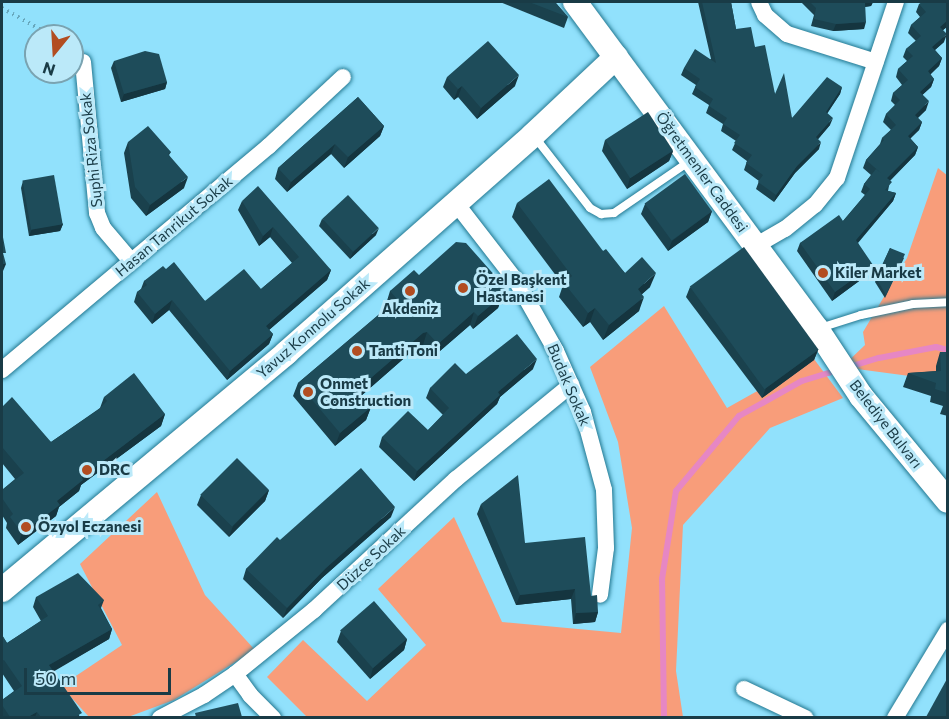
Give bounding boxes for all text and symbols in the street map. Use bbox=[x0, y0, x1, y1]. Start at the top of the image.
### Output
north arrow bbox=[24, 24, 84, 84]
text: N bbox=[40, 59, 58, 81]
street label: Suphi Riza Sokak bbox=[76, 92, 106, 208]
street label: Öğretmenler Caddesi bbox=[652, 108, 752, 236]
street label: Hasan Tanrikut Sokak bbox=[112, 172, 236, 280]
place label: Kiler Market bbox=[835, 264, 921, 282]
marker: Kiler Market bbox=[816, 266, 830, 280]
place label: Özel Başkent Hastanesi bbox=[476, 270, 567, 305]
street label: Yavuz Konnolu Sokak bbox=[253, 274, 373, 382]
marker: Özel Başkent Hastanesi bbox=[454, 279, 472, 297]
marker: Akdeniz bbox=[403, 284, 417, 298]
place label: Akdeniz bbox=[382, 300, 438, 318]
street label: Budak Sokak bbox=[544, 341, 594, 429]
place label: Tanti Toni bbox=[369, 342, 438, 360]
marker: Tanti Toni bbox=[350, 344, 364, 358]
place label: Onmet Construction bbox=[320, 374, 411, 409]
street label: Belediye Bulvarı bbox=[846, 376, 926, 472]
marker: Onmet Construction bbox=[301, 385, 315, 399]
place label: DRC bbox=[99, 461, 130, 479]
marker: DRC bbox=[80, 463, 94, 477]
place label: Özyol Eczanesi bbox=[38, 518, 141, 536]
marker: Özyol Eczanesi bbox=[19, 520, 33, 534]
street label: Düzce Sokak bbox=[333, 522, 409, 594]
scale bar bbox=[27, 656, 174, 694]
text: 50 m bbox=[35, 667, 76, 689]

